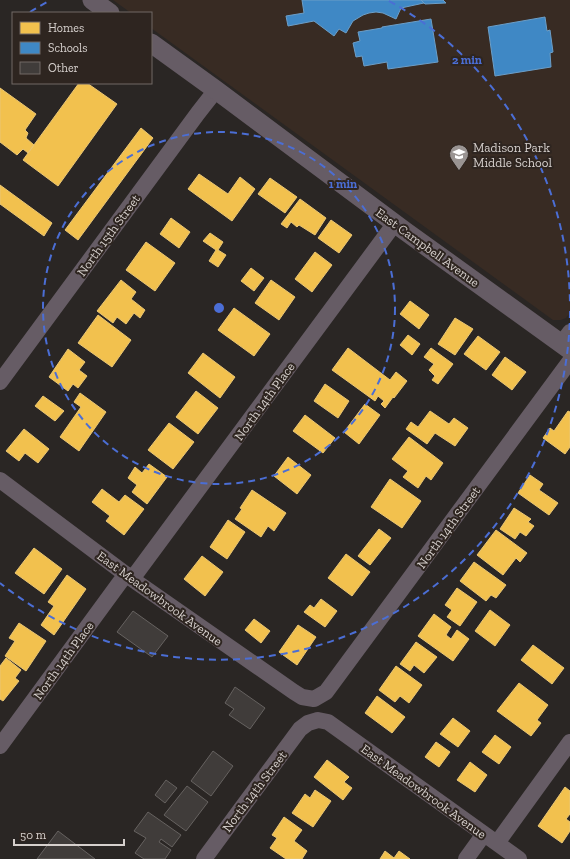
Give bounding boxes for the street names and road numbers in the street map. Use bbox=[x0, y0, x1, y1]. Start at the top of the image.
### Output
street label: North 15th Street bbox=[74, 191, 143, 279]
street label: East Campbell Avenue bbox=[373, 205, 482, 290]
street label: North 14th Place bbox=[231, 359, 298, 443]
street label: North 14th Street bbox=[414, 483, 483, 571]
street label: East Meadowbrook Avenue bbox=[94, 548, 225, 649]
street label: North 14th Place bbox=[30, 618, 97, 702]
street label: East Meadowbrook Avenue bbox=[358, 741, 489, 842]
street label: North 14th Street bbox=[219, 748, 290, 835]

